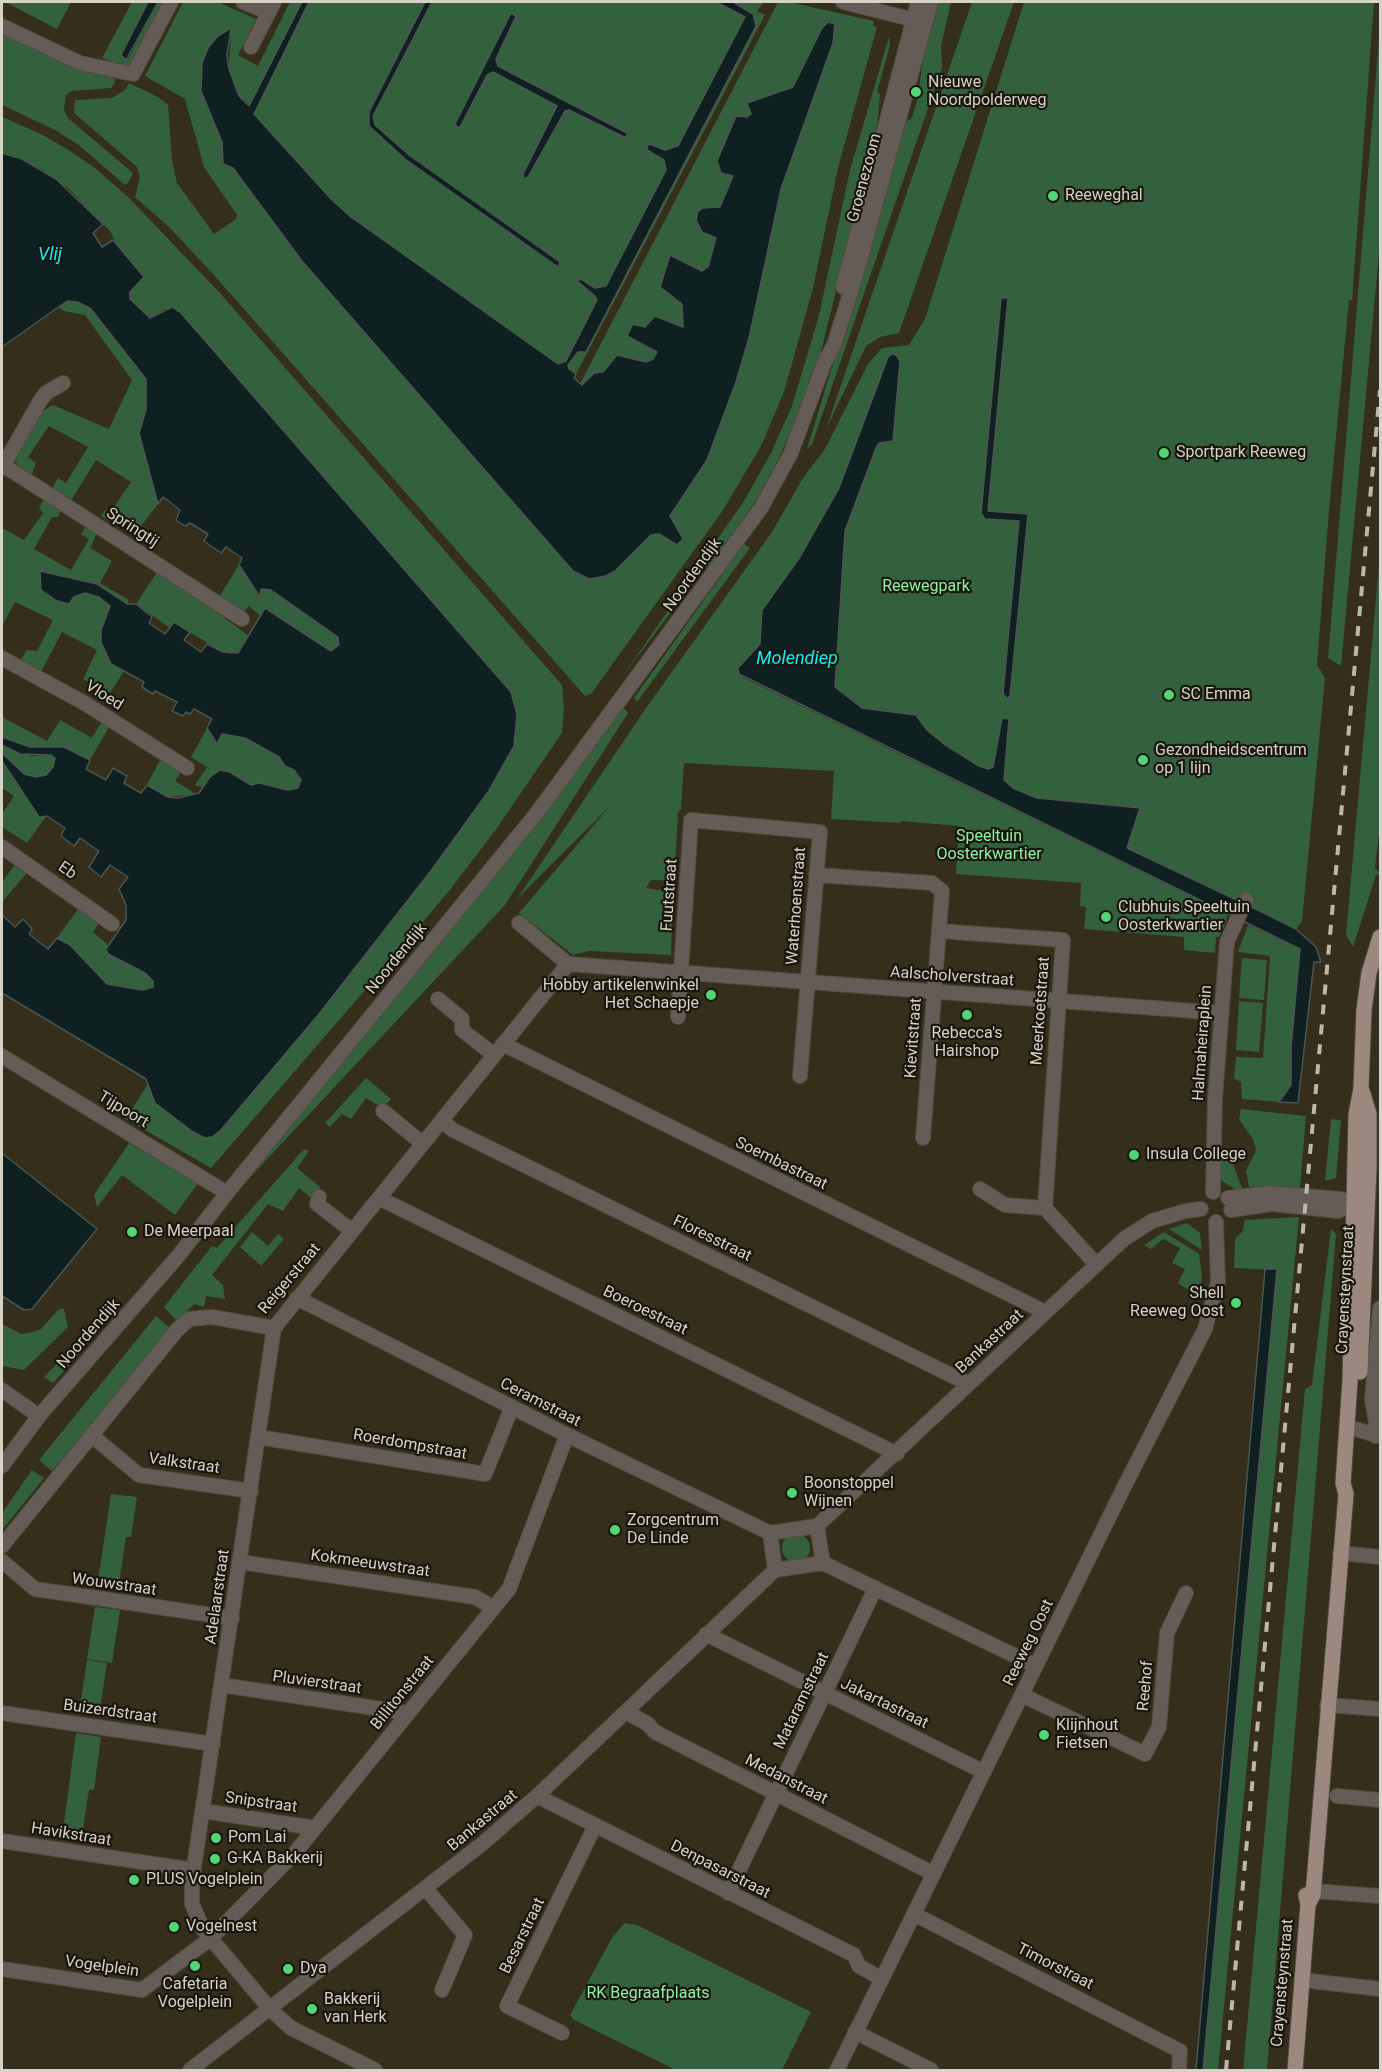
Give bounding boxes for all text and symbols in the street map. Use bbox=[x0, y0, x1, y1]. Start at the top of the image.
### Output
place label: Nieuwe Noordpolderweg bbox=[928, 73, 1047, 111]
marker: Nieuwe Noordpolderweg bbox=[909, 85, 923, 99]
street label: Groenezoom bbox=[844, 131, 886, 225]
place label: Reeweghal bbox=[1065, 186, 1143, 206]
marker: Reeweghal bbox=[1046, 189, 1060, 203]
water label: Vlij bbox=[38, 244, 62, 266]
place label: Sportpark Reeweg bbox=[1176, 443, 1306, 463]
marker: Sportpark Reeweg bbox=[1157, 446, 1171, 460]
street label: Springtij bbox=[102, 504, 162, 552]
street label: Noordendijk bbox=[660, 535, 726, 615]
park label: Reewegpark bbox=[882, 577, 970, 597]
water label: Molendiep bbox=[756, 648, 838, 670]
street label: Vloed bbox=[82, 677, 126, 715]
place label: SC Emma bbox=[1181, 685, 1251, 705]
marker: SC Emma bbox=[1162, 688, 1176, 702]
place label: Gezondheidscentrum op 1 lijn bbox=[1155, 741, 1307, 779]
marker: Gezondheidscentrum op 1 lijn bbox=[1136, 753, 1150, 767]
park label: Speeltuin Oosterkwartier bbox=[936, 827, 1042, 865]
street label: Waterhoenstraat bbox=[783, 846, 811, 966]
street label: Eb bbox=[54, 858, 80, 884]
street label: Fuutstraat bbox=[658, 858, 682, 932]
place label: Clubhuis Speeltuin Oosterkwartier bbox=[1118, 898, 1250, 936]
marker: Clubhuis Speeltuin Oosterkwartier bbox=[1099, 910, 1113, 924]
street label: Noordendijk bbox=[362, 919, 432, 999]
street label: Meerkoetstraat bbox=[1028, 956, 1054, 1066]
street label: Aalscholverstraat bbox=[889, 963, 1015, 991]
place label: Hobby artikelenwinkel Het Schaepje bbox=[543, 976, 699, 1014]
street label: Halmaheiraplein bbox=[1189, 985, 1217, 1101]
marker: Hobby artikelenwinkel Het Schaepje bbox=[704, 988, 718, 1002]
street label: Kievitstraat bbox=[902, 997, 926, 1079]
marker: Rebecca's Hairshop bbox=[960, 1008, 974, 1022]
place label: Rebecca's Hairshop bbox=[931, 1024, 1003, 1062]
street label: Tijpoort bbox=[94, 1087, 152, 1133]
street label: Soembastraat bbox=[732, 1133, 830, 1195]
place label: Insula College bbox=[1146, 1145, 1246, 1165]
marker: Insula College bbox=[1127, 1148, 1141, 1162]
street label: Floresstraat bbox=[670, 1212, 754, 1266]
place label: De Meerpaal bbox=[144, 1222, 234, 1242]
marker: De Meerpaal bbox=[125, 1225, 139, 1239]
street label: Crayensteynstraat bbox=[1333, 1225, 1359, 1355]
street label: Reigerstraat bbox=[255, 1240, 325, 1318]
street label: Boeroestraat bbox=[600, 1282, 690, 1340]
place label: Shell Reeweg Oost bbox=[1130, 1284, 1224, 1322]
street label: Noordendijk bbox=[54, 1295, 124, 1373]
marker: Shell Reeweg Oost bbox=[1229, 1296, 1243, 1310]
street label: Bankastraat bbox=[952, 1306, 1028, 1378]
street label: Ceramstraat bbox=[496, 1374, 584, 1432]
street label: Roerdompstraat bbox=[352, 1426, 468, 1464]
street label: Valkstraat bbox=[147, 1449, 221, 1479]
place label: Boonstoppel Wijnen bbox=[804, 1474, 894, 1512]
marker: Boonstoppel Wijnen bbox=[785, 1486, 799, 1500]
place label: Zorgcentrum De Linde bbox=[627, 1511, 719, 1549]
marker: Zorgcentrum De Linde bbox=[608, 1523, 622, 1537]
street label: Kokmeeuwstraat bbox=[309, 1546, 431, 1582]
street label: Adelaarstraat bbox=[202, 1548, 234, 1646]
street label: Wouwstraat bbox=[70, 1570, 158, 1600]
street label: Reeweg Oost bbox=[1000, 1597, 1058, 1689]
street label: Mataramstraat bbox=[770, 1649, 834, 1753]
street label: Billitonstraat bbox=[367, 1652, 439, 1734]
street label: Reehof bbox=[1134, 1660, 1158, 1712]
street label: Pluvierstraat bbox=[271, 1667, 363, 1699]
street label: Jakartastraat bbox=[837, 1674, 931, 1734]
street label: Buizerdstraat bbox=[62, 1696, 158, 1728]
place label: Klijnhout Fietsen bbox=[1056, 1716, 1118, 1754]
marker: Klijnhout Fietsen bbox=[1037, 1728, 1051, 1742]
street label: Medanstraat bbox=[741, 1751, 831, 1809]
street label: Bankastraat bbox=[444, 1786, 522, 1856]
street label: Snipstraat bbox=[224, 1788, 298, 1818]
street label: Havikstraat bbox=[30, 1819, 112, 1851]
place label: Pom Lai bbox=[228, 1828, 286, 1848]
marker: Pom Lai bbox=[209, 1831, 223, 1845]
street label: Denpasarstraat bbox=[667, 1837, 773, 1903]
place label: G-KA Bakkerij bbox=[227, 1849, 323, 1869]
marker: G-KA Bakkerij bbox=[208, 1852, 222, 1866]
place label: PLUS Vogelplein bbox=[146, 1870, 263, 1890]
marker: PLUS Vogelplein bbox=[127, 1873, 141, 1887]
street label: Besarstraat bbox=[496, 1895, 550, 1977]
place label: Vogelnest bbox=[186, 1917, 257, 1937]
street label: Crayensteynstraat bbox=[1268, 1918, 1298, 2048]
marker: Vogelnest bbox=[167, 1920, 181, 1934]
street label: Timorstraat bbox=[1014, 1940, 1096, 1994]
street label: Vogelplein bbox=[64, 1952, 140, 1982]
marker: Cafetaria Vogelplein bbox=[188, 1959, 202, 1973]
place label: Dya bbox=[300, 1959, 327, 1979]
marker: Dya bbox=[281, 1962, 295, 1976]
place label: Cafetaria Vogelplein bbox=[158, 1975, 232, 2013]
park label: RK Begraafplaats bbox=[586, 1984, 710, 2004]
place label: Bakkerij van Herk bbox=[324, 1990, 387, 2028]
marker: Bakkerij van Herk bbox=[305, 2002, 319, 2016]

